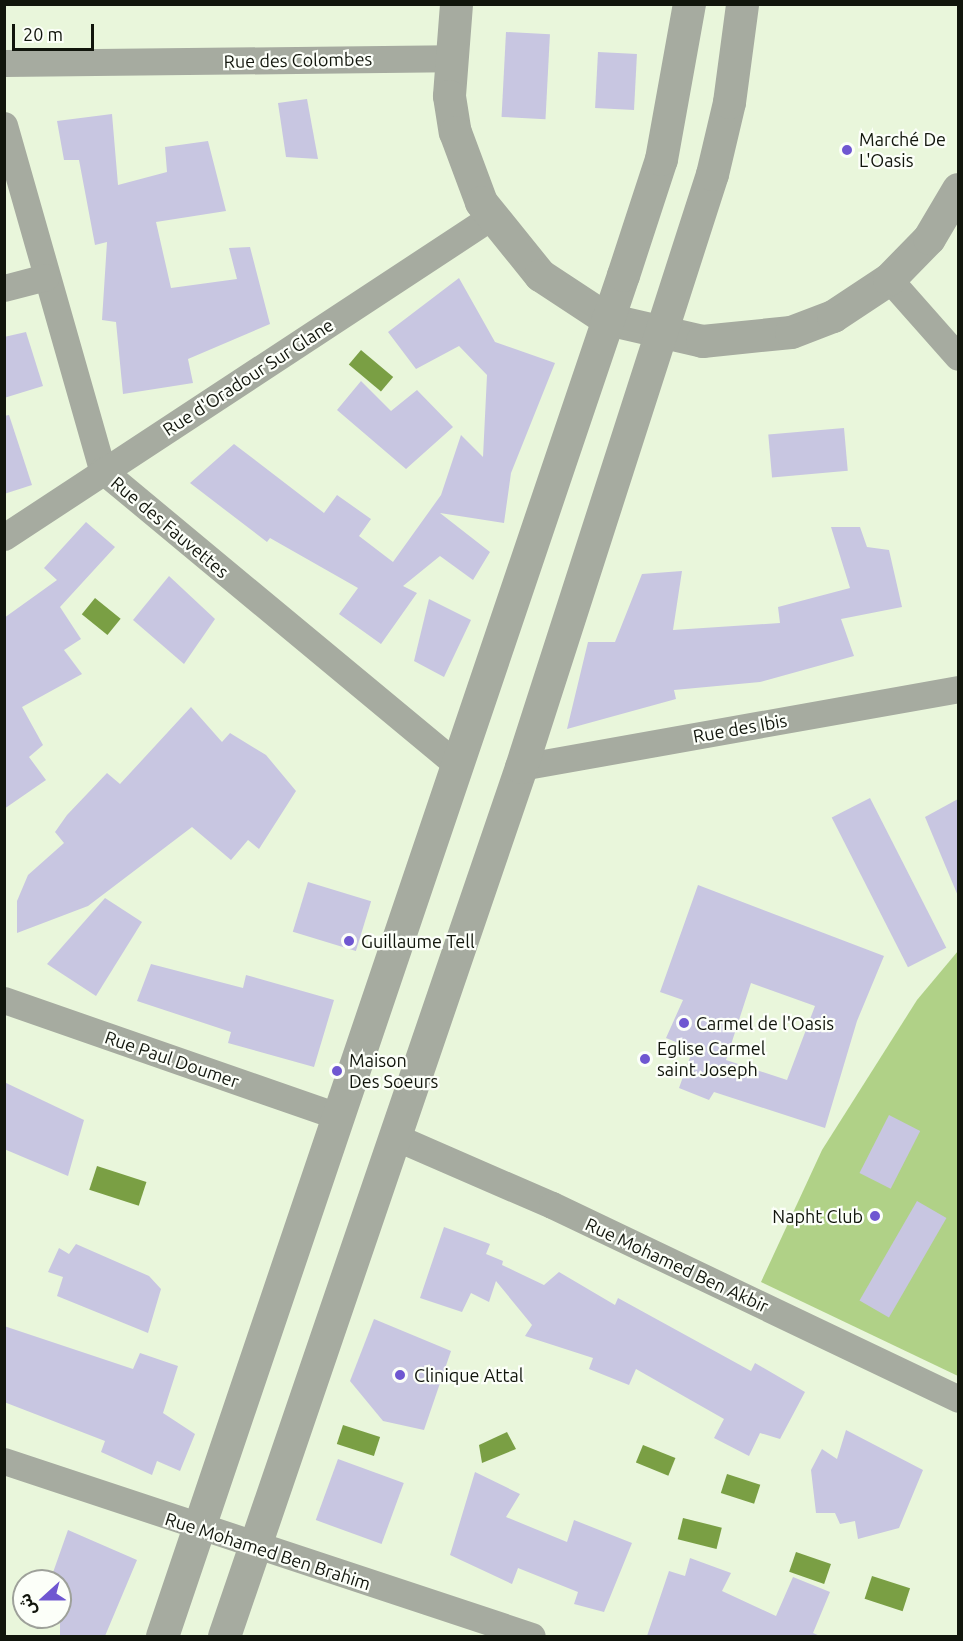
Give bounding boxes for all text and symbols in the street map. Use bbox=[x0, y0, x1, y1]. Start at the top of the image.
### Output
scale bar bbox=[15, 12, 98, 50]
text: 20 m bbox=[23, 24, 63, 44]
street label: Rue des Colombes bbox=[224, 48, 372, 72]
place label: Marché De L'Oasis bbox=[859, 129, 946, 172]
marker: Marché De L'Oasis bbox=[840, 143, 854, 157]
street label: Rue d'Oradour Sur Glane bbox=[159, 314, 337, 440]
street label: Rue des Fauvettes bbox=[107, 472, 233, 582]
street label: Rue des Ibis bbox=[691, 709, 789, 747]
place label: Guillaume Tell bbox=[361, 930, 475, 952]
marker: Guillaume Tell bbox=[342, 934, 356, 948]
place label: Carmel de l'Oasis bbox=[696, 1012, 834, 1034]
marker: Carmel de l'Oasis bbox=[677, 1016, 691, 1030]
street label: Rue Paul Doumer bbox=[102, 1026, 242, 1092]
place label: Eglise Carmel saint Joseph bbox=[657, 1038, 766, 1080]
place label: Maison Des Soeurs bbox=[349, 1050, 438, 1092]
marker: Eglise Carmel saint Joseph bbox=[638, 1052, 652, 1066]
marker: Maison Des Soeurs bbox=[330, 1064, 344, 1078]
place label: Napht Club bbox=[772, 1205, 863, 1227]
marker: Napht Club bbox=[868, 1209, 882, 1223]
street label: Rue Mohamed Ben Akbir bbox=[582, 1213, 772, 1317]
place label: Clinique Attal bbox=[414, 1364, 523, 1386]
marker: Clinique Attal bbox=[391, 1366, 409, 1384]
street label: Rue Mohamed Ben Brahim bbox=[163, 1508, 373, 1594]
north arrow bbox=[12, 1569, 72, 1629]
text: ش bbox=[15, 1591, 39, 1618]

